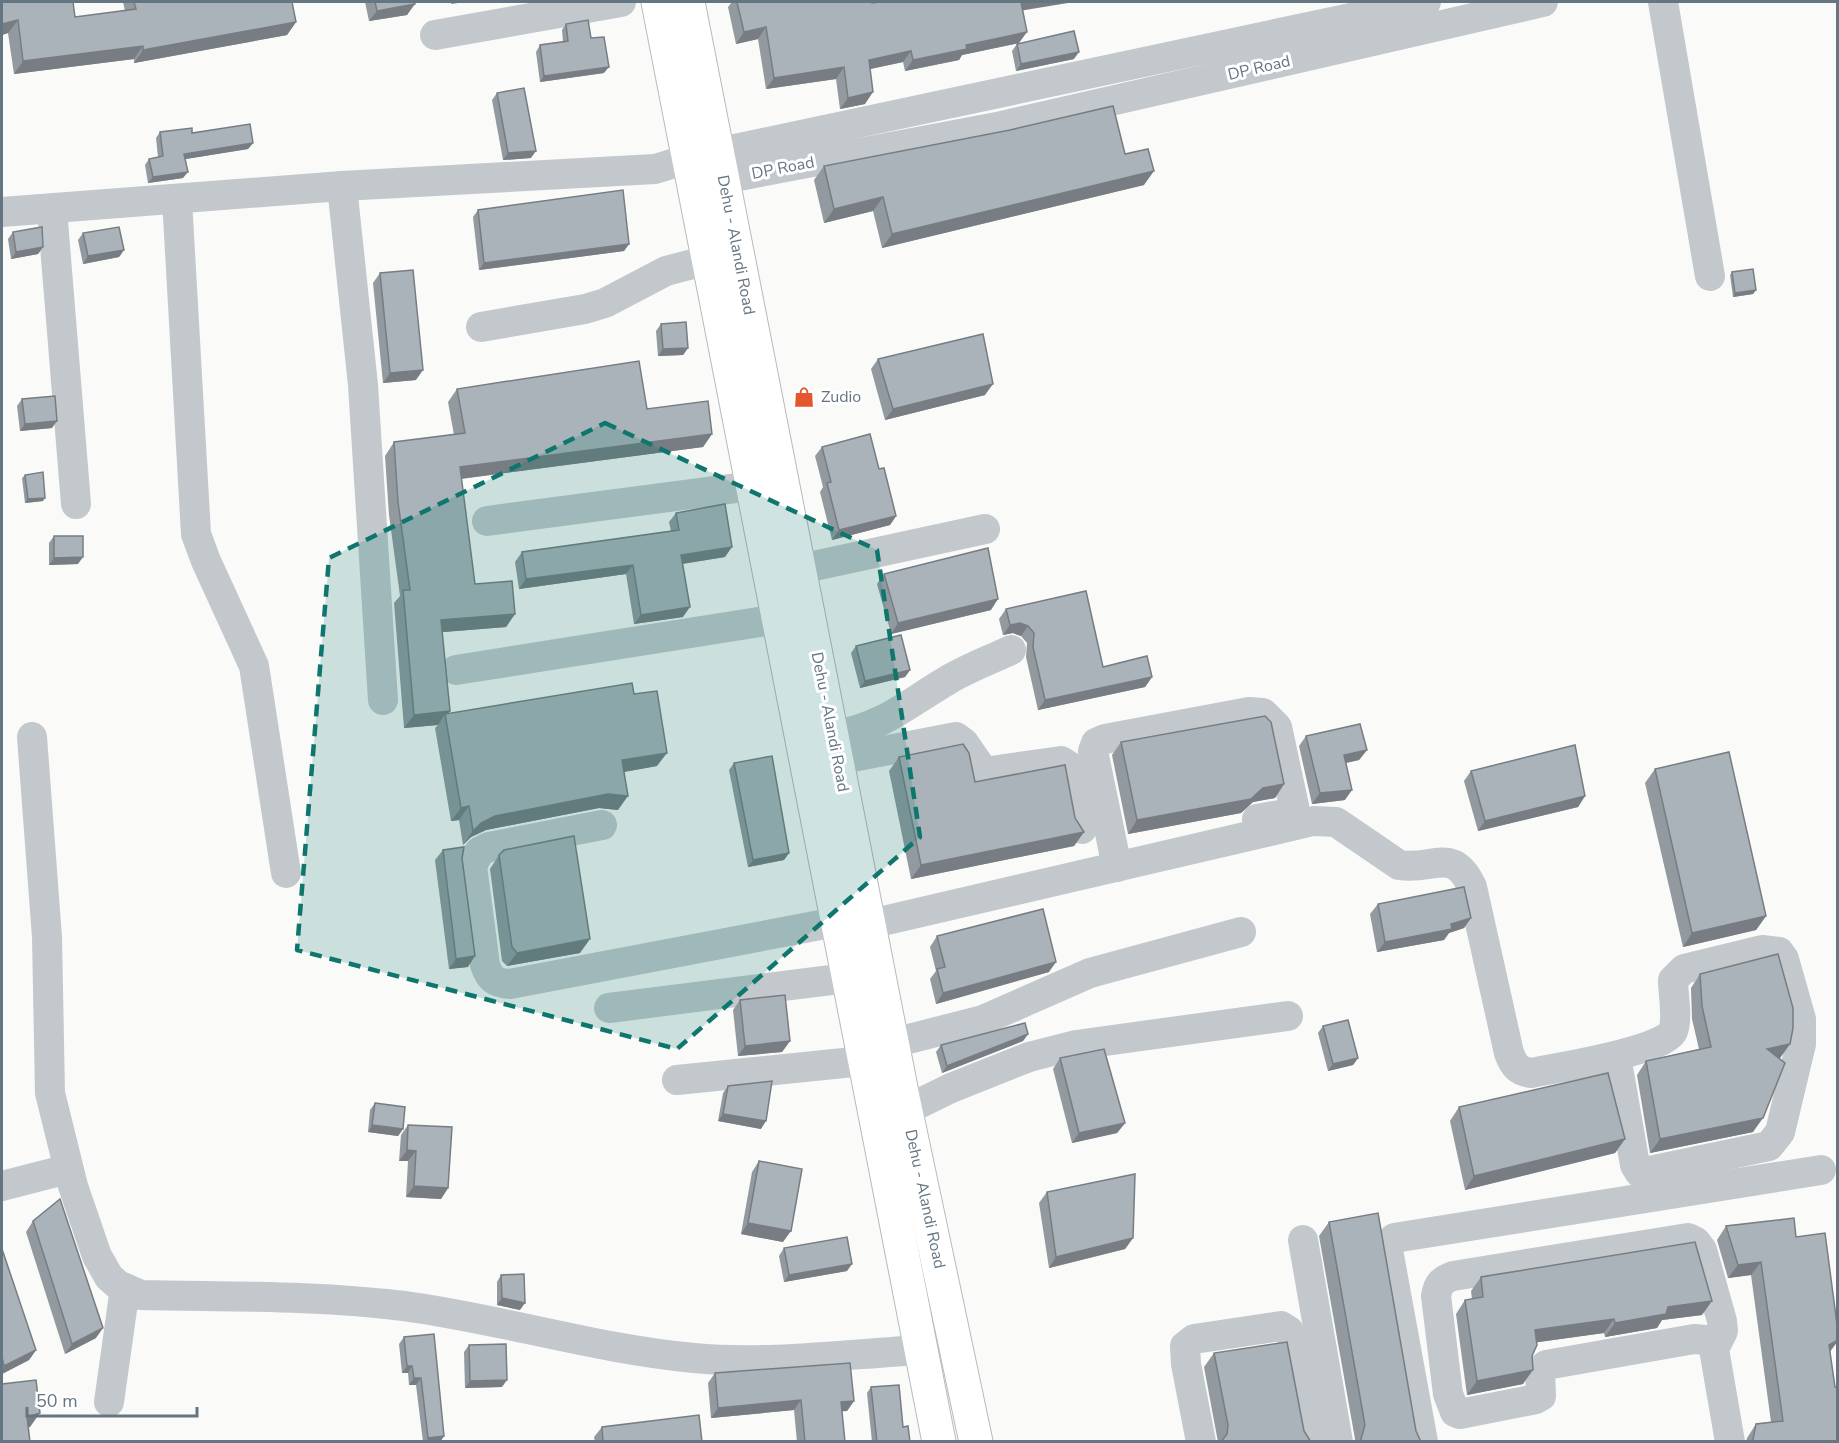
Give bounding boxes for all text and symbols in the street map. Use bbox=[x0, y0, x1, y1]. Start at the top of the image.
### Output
street label: DP Road bbox=[1226, 50, 1292, 86]
street label: DP Road bbox=[750, 151, 816, 185]
street label: Dehu - Alandi Road bbox=[712, 173, 760, 317]
shop icon: Zudio bbox=[792, 385, 816, 409]
place label: Zudio bbox=[821, 386, 861, 408]
street label: Dehu - Alandi Road bbox=[806, 650, 854, 794]
street label: Dehu - Alandi Road bbox=[899, 1127, 951, 1271]
scale bar bbox=[27, 1380, 196, 1418]
text: 50 m bbox=[36, 1389, 78, 1413]

